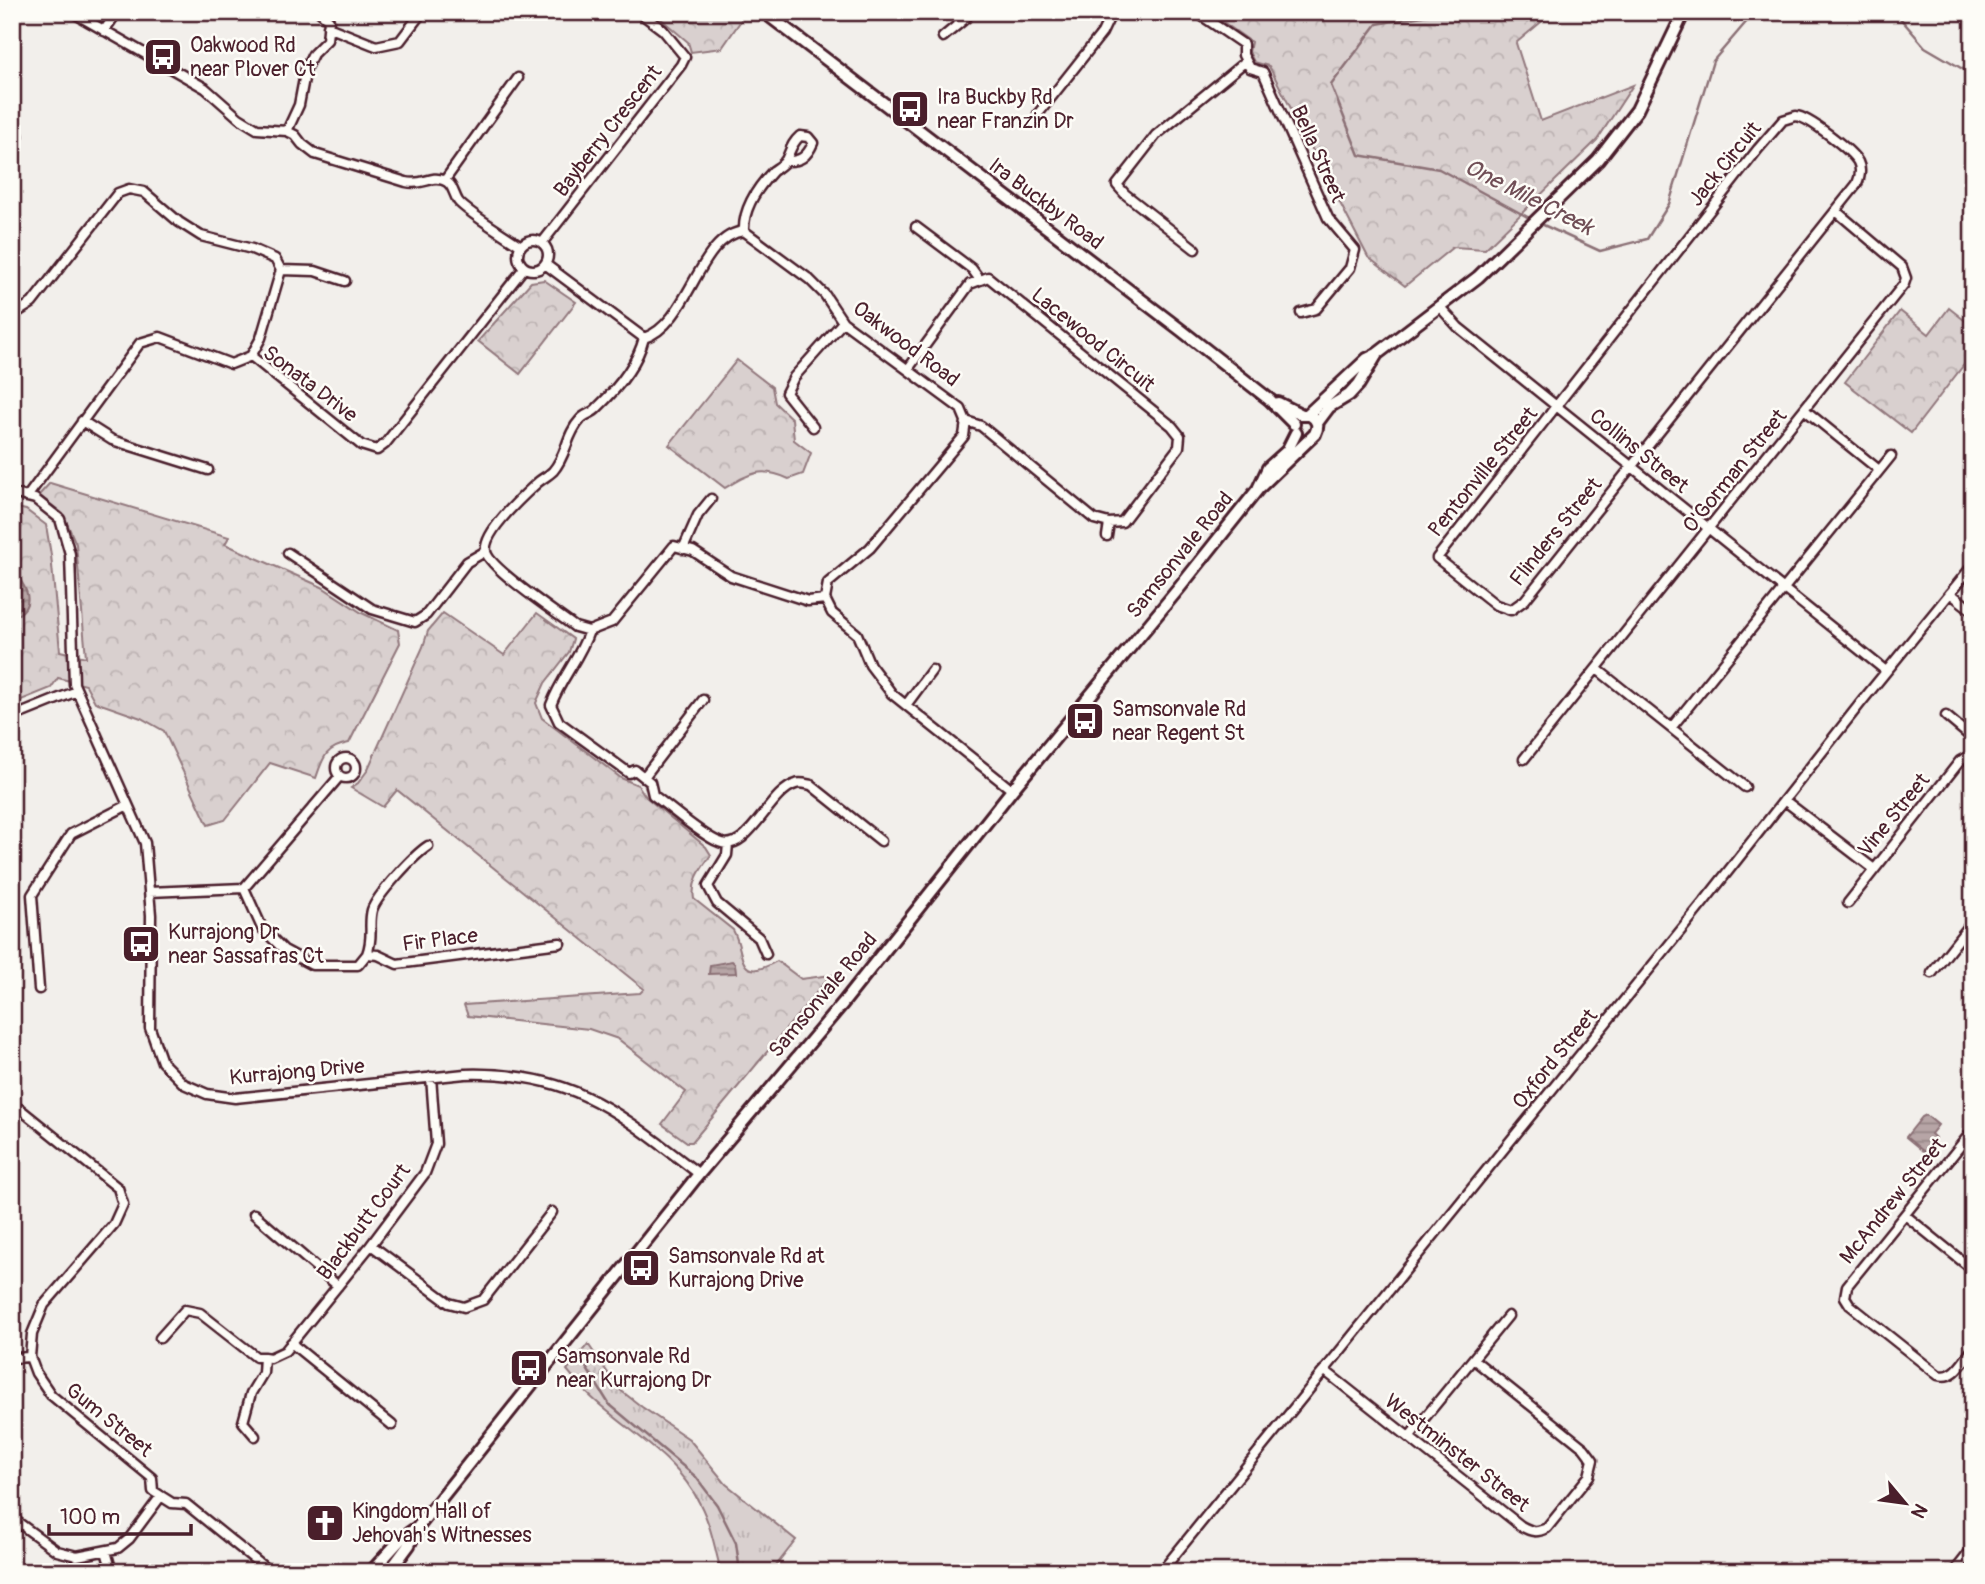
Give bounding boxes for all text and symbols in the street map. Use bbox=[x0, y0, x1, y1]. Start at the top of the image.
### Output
place label: Oakwood Rd near Plover Ct bbox=[190, 32, 316, 83]
bus stop icon: Oakwood Rd near Plover Ct bbox=[142, 36, 184, 78]
street label: Bayberry Crescent bbox=[548, 59, 668, 202]
place label: Ira Buckby Rd near Franzin Dr bbox=[937, 84, 1074, 135]
bus stop icon: Ira Buckby Rd near Franzin Dr bbox=[889, 88, 931, 130]
street label: Bella Street bbox=[1285, 101, 1352, 207]
street label: Jack Circuit bbox=[1683, 116, 1768, 212]
street label: Ira Buckby Road bbox=[983, 152, 1109, 256]
water label: One Mile Creek bbox=[1460, 152, 1600, 243]
street label: Lacewood Circuit bbox=[1025, 282, 1161, 399]
street label: Oakwood Road bbox=[847, 295, 965, 393]
street label: Sonata Drive bbox=[257, 340, 363, 429]
street label: Pentonville Street bbox=[1422, 401, 1544, 543]
street label: Collins Street bbox=[1584, 403, 1695, 500]
street label: O'Gorman Street bbox=[1677, 403, 1793, 538]
street label: Flinders Street bbox=[1504, 472, 1608, 592]
street label: Samsonvale Road bbox=[1121, 486, 1239, 624]
place label: Samsonvale Rd near Regent St bbox=[1112, 696, 1246, 747]
bus stop icon: Samsonvale Rd near Regent St bbox=[1064, 700, 1106, 742]
street label: Vine Street bbox=[1852, 767, 1936, 862]
place label: Kurrajong Dr near Sassafras Ct bbox=[168, 919, 324, 970]
street label: Fir Place bbox=[401, 922, 480, 958]
bus stop icon: Kurrajong Dr near Sassafras Ct bbox=[120, 923, 162, 965]
street label: Samsonvale Road bbox=[763, 927, 883, 1063]
street label: Oxford Street bbox=[1506, 1003, 1604, 1115]
street label: Kurrajong Drive bbox=[228, 1053, 366, 1091]
street label: McAndrew Street bbox=[1834, 1132, 1953, 1270]
street label: Blackbutt Court bbox=[311, 1158, 417, 1286]
place label: Samsonvale Rd at Kurrajong Drive bbox=[668, 1243, 825, 1294]
bus stop icon: Samsonvale Rd at Kurrajong Drive bbox=[620, 1247, 662, 1289]
place label: Samsonvale Rd near Kurrajong Dr bbox=[556, 1343, 712, 1394]
bus stop icon: Samsonvale Rd near Kurrajong Dr bbox=[508, 1347, 550, 1389]
street label: Gum Street bbox=[60, 1377, 158, 1464]
street label: Westminster Street bbox=[1379, 1388, 1535, 1518]
north arrow bbox=[1870, 1468, 1940, 1538]
scale bar bbox=[49, 1493, 191, 1537]
place label: Kingdom Hall of Jehovah's Witnesses bbox=[352, 1498, 532, 1549]
text: N bbox=[1905, 1499, 1933, 1522]
church icon: Kingdom Hall of Jehovah's Witnesses bbox=[304, 1502, 346, 1544]
text: 100 m bbox=[60, 1504, 120, 1531]

